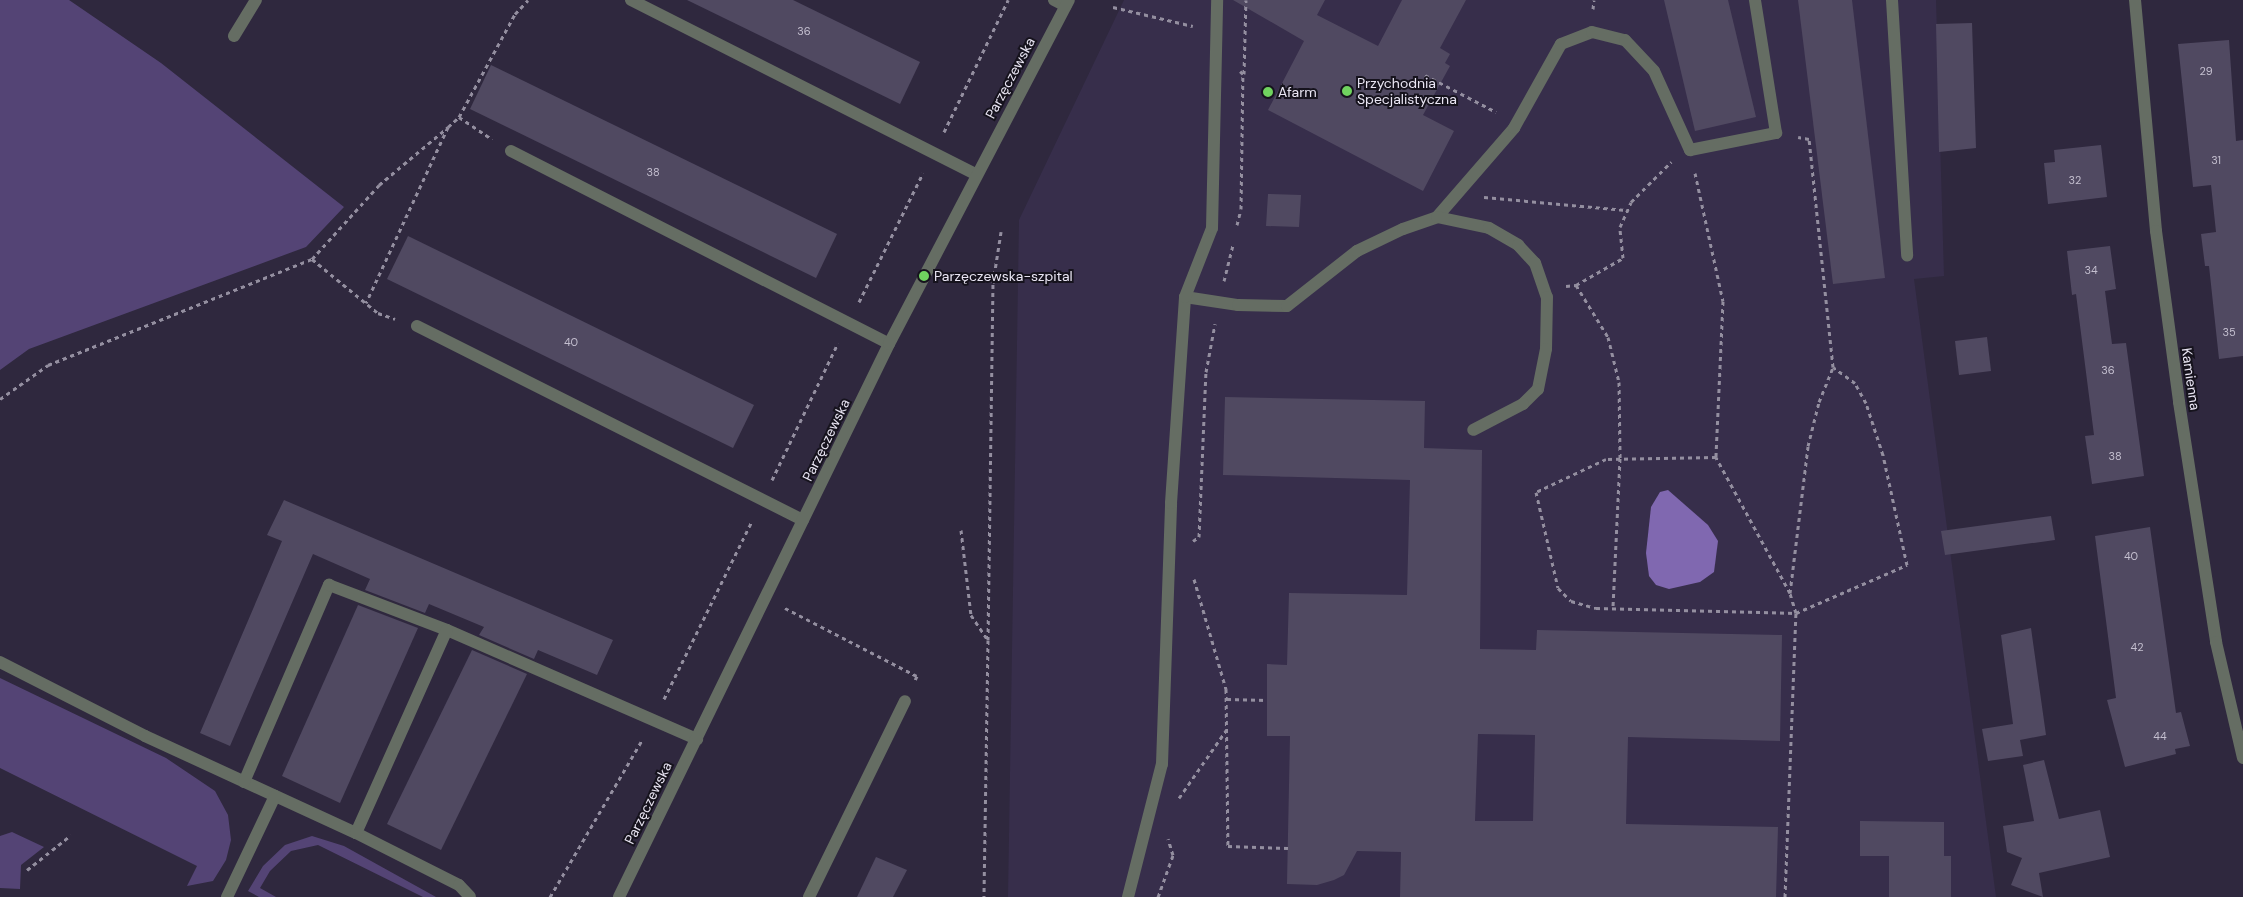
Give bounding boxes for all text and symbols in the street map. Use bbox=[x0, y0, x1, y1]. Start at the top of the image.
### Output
house number: 36 bbox=[797, 24, 811, 38]
street label: Parzęczewska bbox=[982, 35, 1038, 121]
house number: 29 bbox=[2199, 64, 2213, 78]
place label: Przychodnia Specjalistyczna bbox=[1357, 75, 1457, 108]
place label: Afarm bbox=[1278, 84, 1317, 100]
marker: Przychodnia Specjalistyczna bbox=[1341, 85, 1353, 97]
marker: Afarm bbox=[1262, 86, 1274, 98]
house number: 31 bbox=[2211, 153, 2221, 167]
house number: 38 bbox=[646, 165, 660, 179]
house number: 32 bbox=[2069, 173, 2081, 187]
house number: 34 bbox=[2084, 263, 2098, 277]
place label: Parzęczewska-szpital bbox=[934, 268, 1073, 284]
marker: Parzęczewska-szpital bbox=[918, 270, 930, 282]
house number: 35 bbox=[2222, 325, 2236, 339]
house number: 40 bbox=[564, 335, 578, 349]
street label: Kamienna bbox=[2178, 347, 2204, 411]
house number: 36 bbox=[2101, 363, 2115, 377]
street label: Parzęczewska bbox=[799, 396, 853, 484]
house number: 38 bbox=[2108, 449, 2122, 463]
house number: 40 bbox=[2124, 549, 2138, 563]
house number: 42 bbox=[2130, 640, 2144, 654]
house number: 44 bbox=[2153, 729, 2167, 743]
street label: Parzęczewska bbox=[621, 759, 675, 847]

